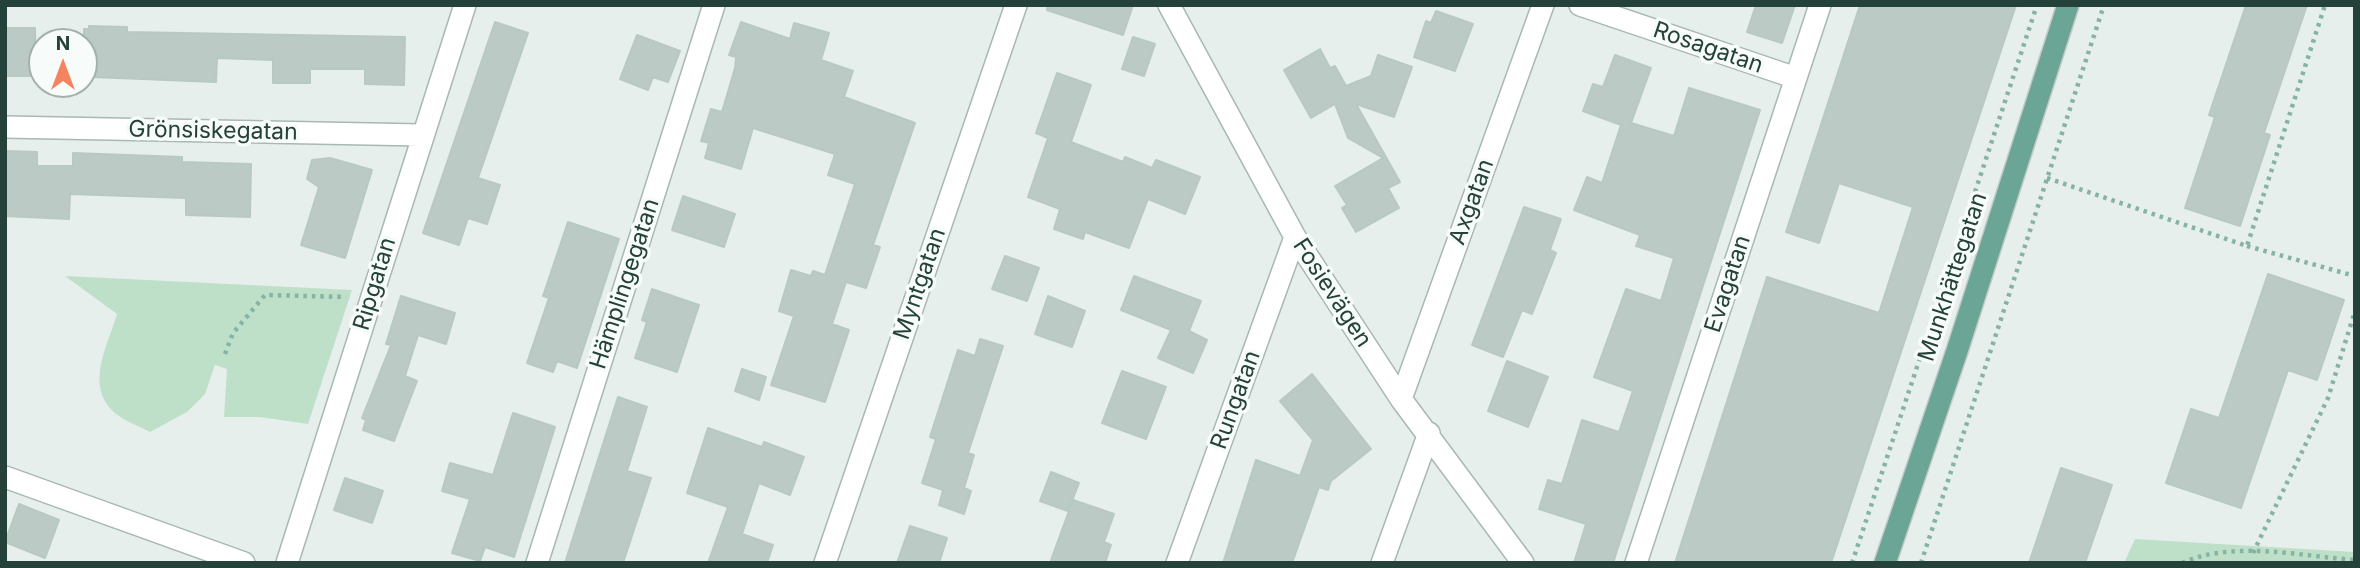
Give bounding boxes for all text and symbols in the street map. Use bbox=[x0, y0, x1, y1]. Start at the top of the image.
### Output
street label: Rosagatan bbox=[1649, 16, 1767, 80]
north arrow bbox=[28, 28, 98, 98]
text: N bbox=[56, 32, 70, 55]
street label: Grönsiskegatan bbox=[128, 116, 298, 146]
street label: Axgatan bbox=[1444, 155, 1500, 249]
street label: Munkhättegatan bbox=[1913, 189, 1993, 365]
street label: Hämplingegatan bbox=[584, 195, 666, 373]
street label: Myntgatan bbox=[888, 225, 952, 343]
street label: Evagatan bbox=[1699, 232, 1757, 336]
street label: Ripgatan bbox=[348, 234, 402, 334]
street label: Fosievägen bbox=[1287, 234, 1377, 352]
street label: Rungatan bbox=[1205, 347, 1267, 453]

